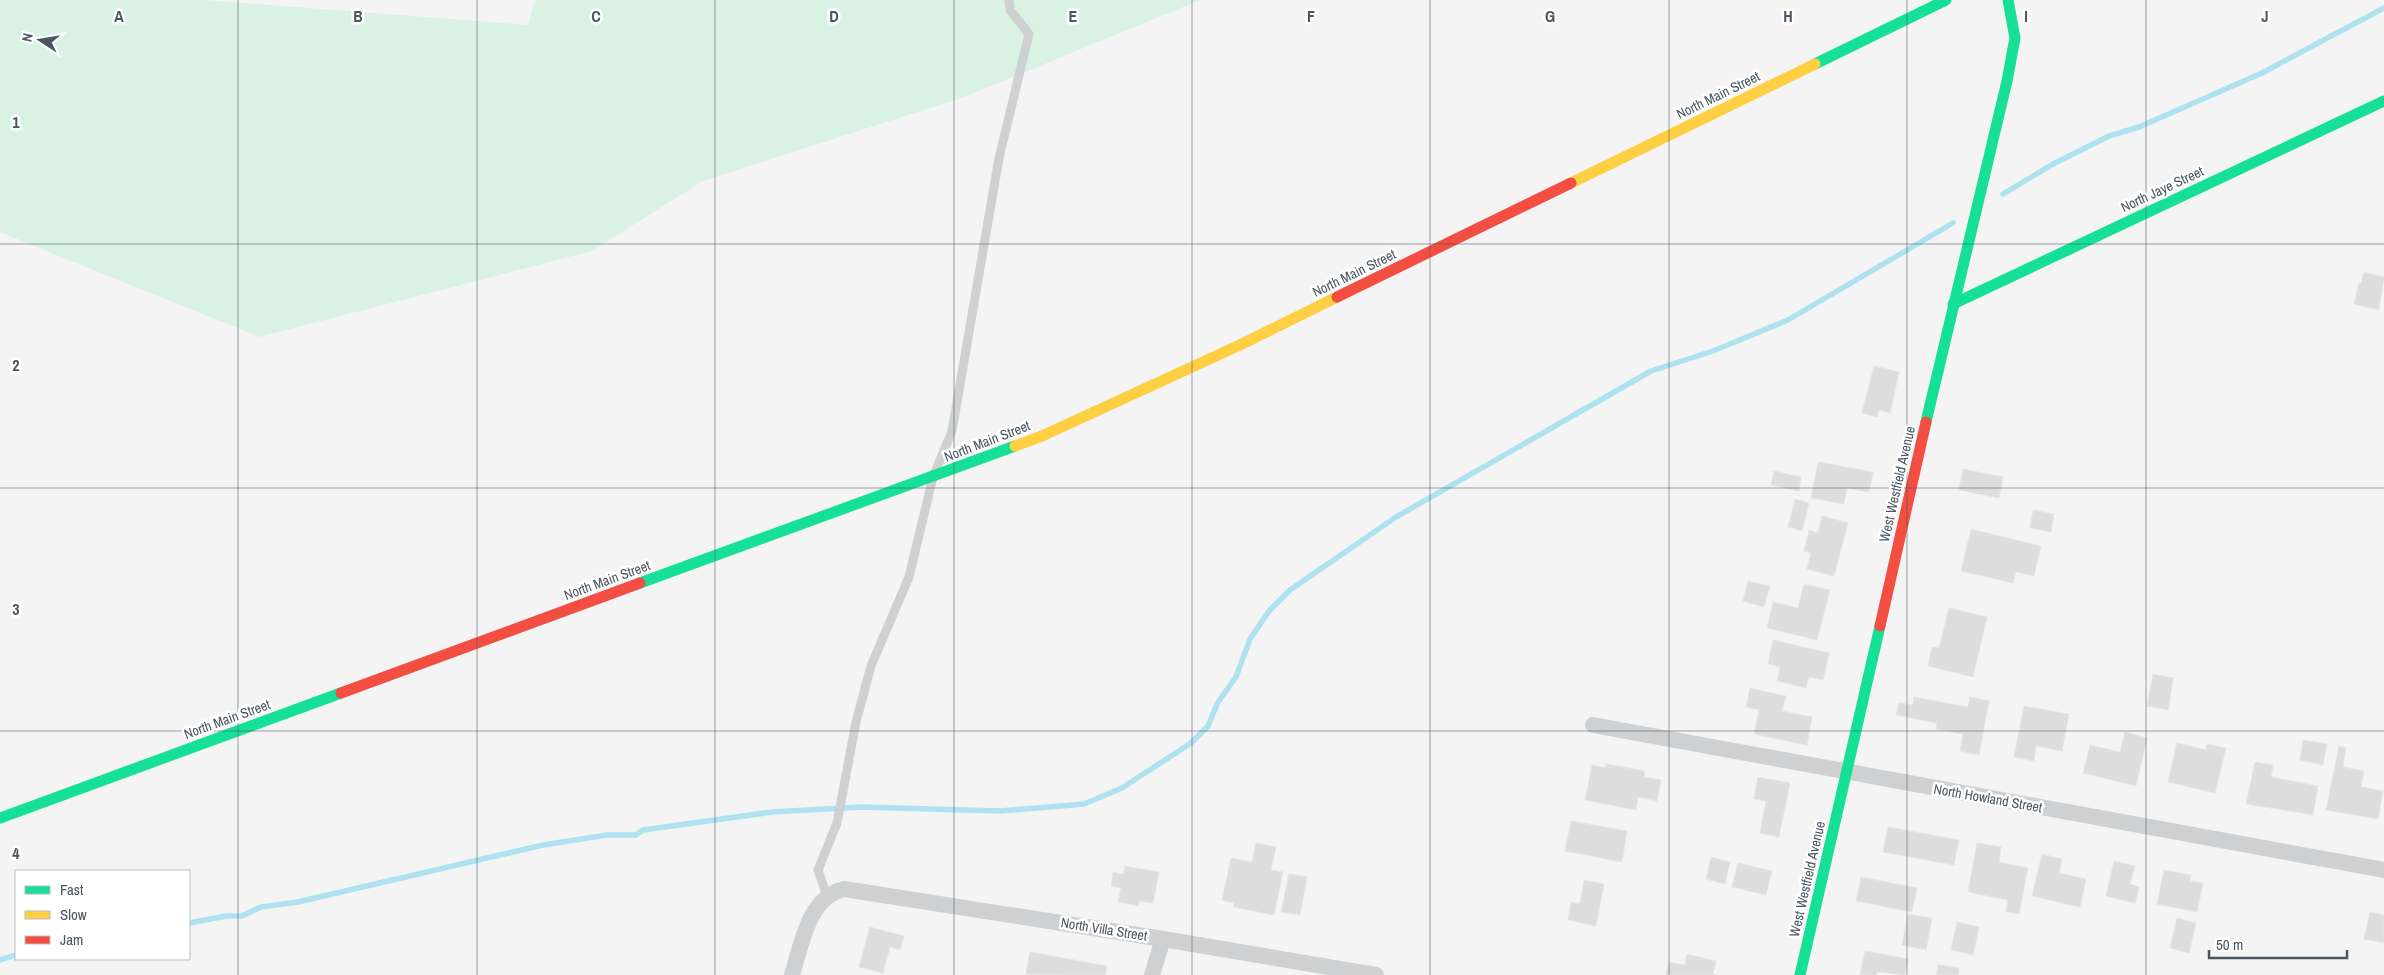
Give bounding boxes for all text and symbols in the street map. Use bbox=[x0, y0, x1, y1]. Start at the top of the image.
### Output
text: A bbox=[114, 5, 124, 27]
text: B bbox=[353, 5, 363, 27]
text: C bbox=[591, 5, 601, 27]
text: D bbox=[829, 5, 839, 27]
text: E bbox=[1069, 5, 1078, 27]
text: F bbox=[1307, 5, 1315, 27]
text: G bbox=[1545, 5, 1555, 27]
text: H bbox=[1783, 5, 1793, 27]
text: I bbox=[2024, 5, 2028, 27]
text: J bbox=[2261, 5, 2269, 27]
north arrow bbox=[15, 15, 65, 65]
text: N bbox=[18, 31, 37, 43]
street label: North Main Street bbox=[1673, 67, 1763, 123]
text: 1 bbox=[12, 111, 20, 133]
street label: North Jaye Street bbox=[2118, 162, 2206, 216]
street label: North Main Street bbox=[1309, 245, 1399, 301]
text: 2 bbox=[12, 354, 20, 376]
street label: North Main Street bbox=[941, 416, 1033, 466]
street label: West Westfield Avenue bbox=[1875, 424, 1919, 544]
street label: North Main Street bbox=[561, 556, 653, 604]
text: 3 bbox=[12, 598, 20, 620]
street label: North Main Street bbox=[181, 695, 273, 743]
street label: North Howland Street bbox=[1932, 780, 2044, 816]
street label: West Westfield Avenue bbox=[1785, 819, 1829, 939]
text: 4 bbox=[12, 842, 20, 864]
legend bbox=[15, 870, 190, 960]
text: Fast bbox=[60, 879, 84, 900]
text: Slow bbox=[60, 904, 87, 925]
street label: North Villa Street bbox=[1060, 913, 1148, 945]
scale bar bbox=[2209, 928, 2346, 960]
text: Jam bbox=[60, 929, 83, 950]
text: 50 m bbox=[2216, 934, 2243, 955]

